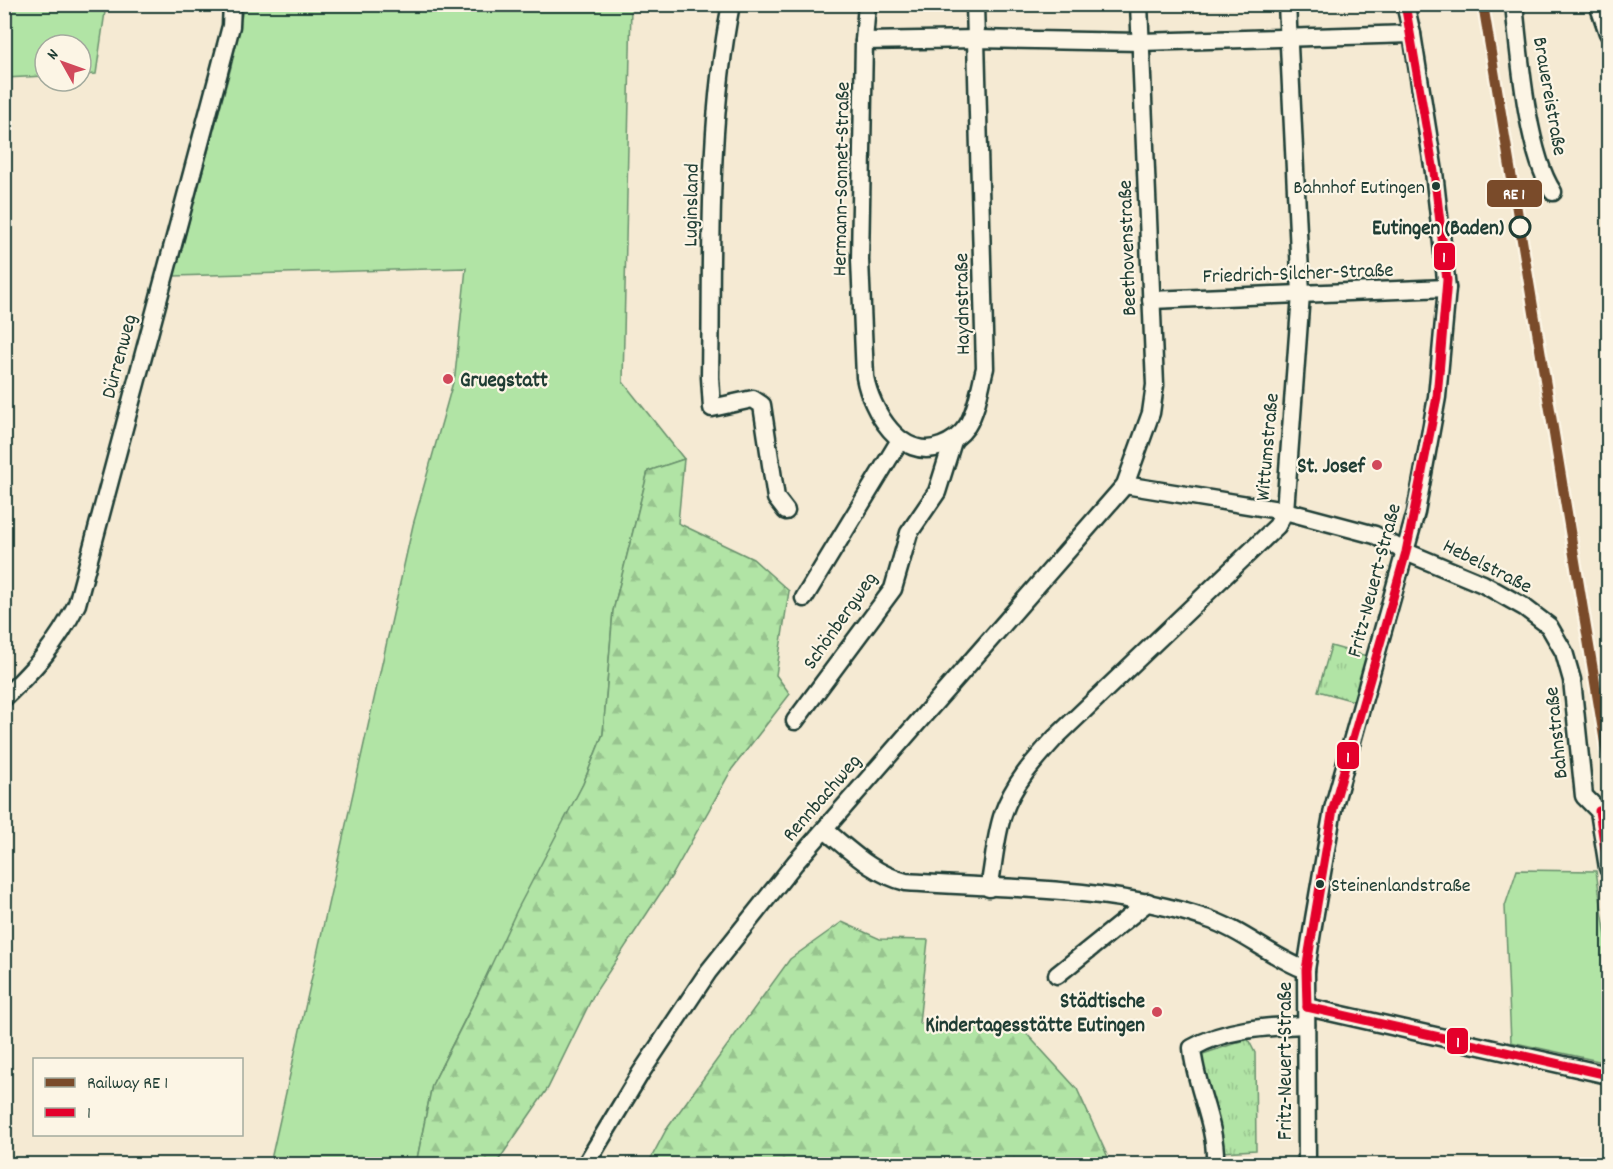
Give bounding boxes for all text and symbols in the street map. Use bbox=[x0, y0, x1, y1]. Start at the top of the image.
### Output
north arrow bbox=[33, 33, 93, 93]
street label: Brauereistraße bbox=[1523, 35, 1573, 158]
text: N bbox=[42, 44, 65, 65]
street label: Hermann-Sonnet-Straße bbox=[826, 81, 860, 277]
street label: Luginsland bbox=[677, 163, 709, 247]
place label: Bahnhof Eutingen bbox=[1293, 175, 1425, 203]
street label: Beethovenstraße bbox=[1112, 179, 1146, 317]
line badge: RE 1 bbox=[1486, 179, 1543, 208]
marker: Bahnhof Eutingen bbox=[1430, 180, 1442, 192]
text: RE 1 bbox=[1503, 184, 1525, 207]
place label: Eutingen (Baden) bbox=[1372, 215, 1504, 245]
marker: Eutingen (Baden) bbox=[1509, 216, 1531, 238]
line badge: 1 bbox=[1433, 242, 1456, 271]
text: 1 bbox=[1442, 247, 1446, 270]
street label: Haydnstraße bbox=[948, 253, 980, 355]
street label: Friedrich-Silcher-Straße bbox=[1202, 257, 1394, 293]
street label: Dürrenweg bbox=[95, 311, 147, 402]
place label: Gruegstatt bbox=[460, 367, 548, 397]
marker: Gruegstatt bbox=[441, 372, 455, 386]
street label: Wittumstraße bbox=[1249, 392, 1289, 503]
place label: St. Josef bbox=[1297, 453, 1367, 483]
marker: St. Josef bbox=[1370, 458, 1384, 472]
street label: Fritz-Neuert-Straße bbox=[1341, 500, 1411, 661]
street label: Hebelstraße bbox=[1437, 532, 1537, 603]
street label: Schönbergweg bbox=[797, 567, 886, 677]
street label: Bahnstraße bbox=[1538, 685, 1578, 780]
line badge: 1 bbox=[1336, 741, 1360, 770]
text: 1 bbox=[1346, 747, 1350, 770]
street label: Rennbachweg bbox=[777, 748, 870, 850]
place label: Steinenlandstraße bbox=[1331, 873, 1471, 901]
marker: Steinenlandstraße bbox=[1314, 878, 1326, 890]
street label: Fritz-Neuert-Straße bbox=[1272, 982, 1302, 1140]
place label: Städtische Kindertagesstätte Eutingen bbox=[925, 988, 1145, 1042]
marker: Städtische Kindertagesstätte Eutingen bbox=[1150, 1005, 1164, 1019]
line badge: 1 bbox=[1446, 1027, 1469, 1055]
text: 1 bbox=[1456, 1032, 1460, 1055]
legend bbox=[33, 1058, 243, 1136]
text: Railway RE 1 bbox=[87, 1072, 168, 1097]
text: 1 bbox=[87, 1102, 91, 1127]

